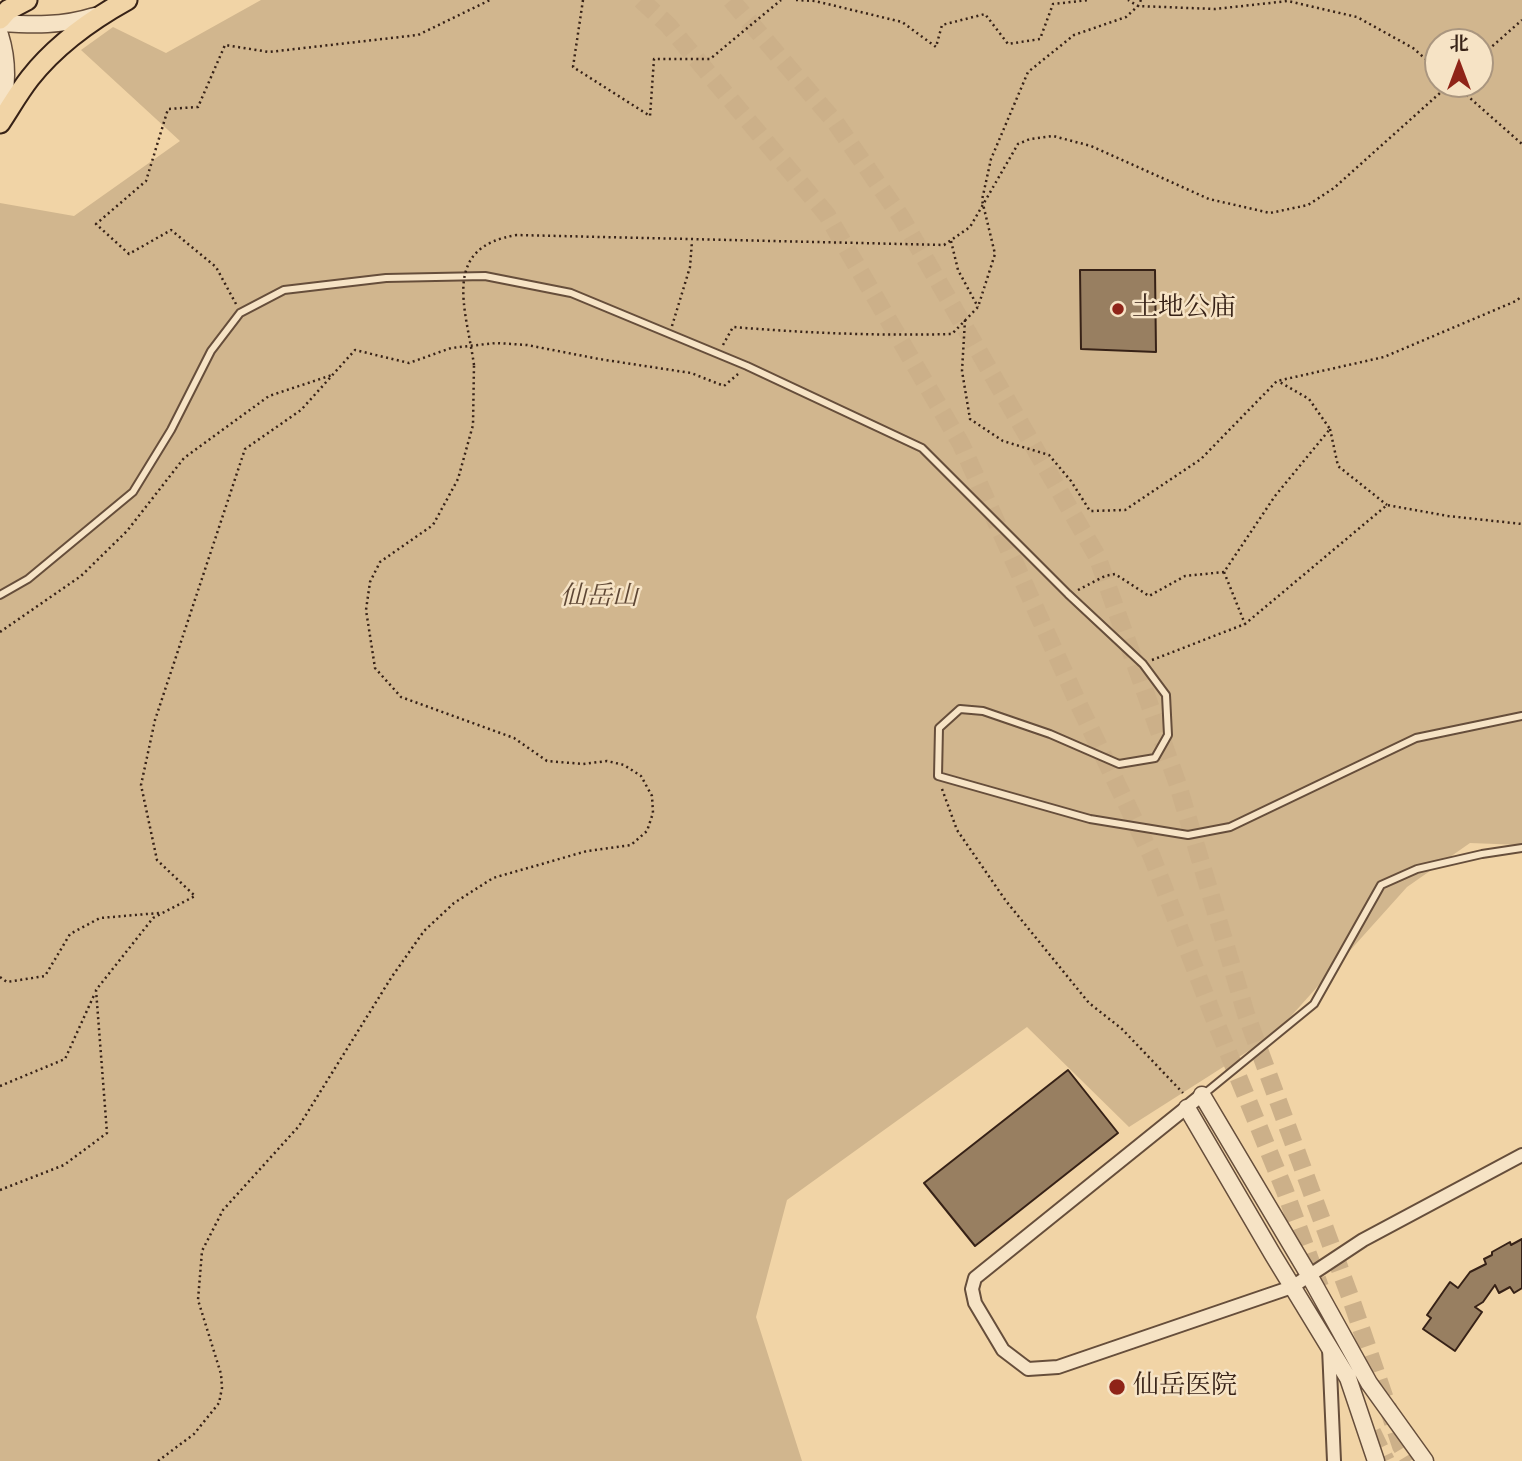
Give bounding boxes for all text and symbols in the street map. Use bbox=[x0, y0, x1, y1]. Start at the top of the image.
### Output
north arrow bbox=[1424, 28, 1494, 98]
text: 北 bbox=[1449, 32, 1469, 55]
place label: 土地公庙 bbox=[1132, 293, 1236, 325]
marker: 土地公庙 bbox=[1110, 301, 1126, 317]
park label: 仙岳山 bbox=[560, 582, 638, 614]
place label: 仙岳医院 bbox=[1133, 1371, 1237, 1403]
marker: 仙岳医院 bbox=[1107, 1377, 1127, 1397]

